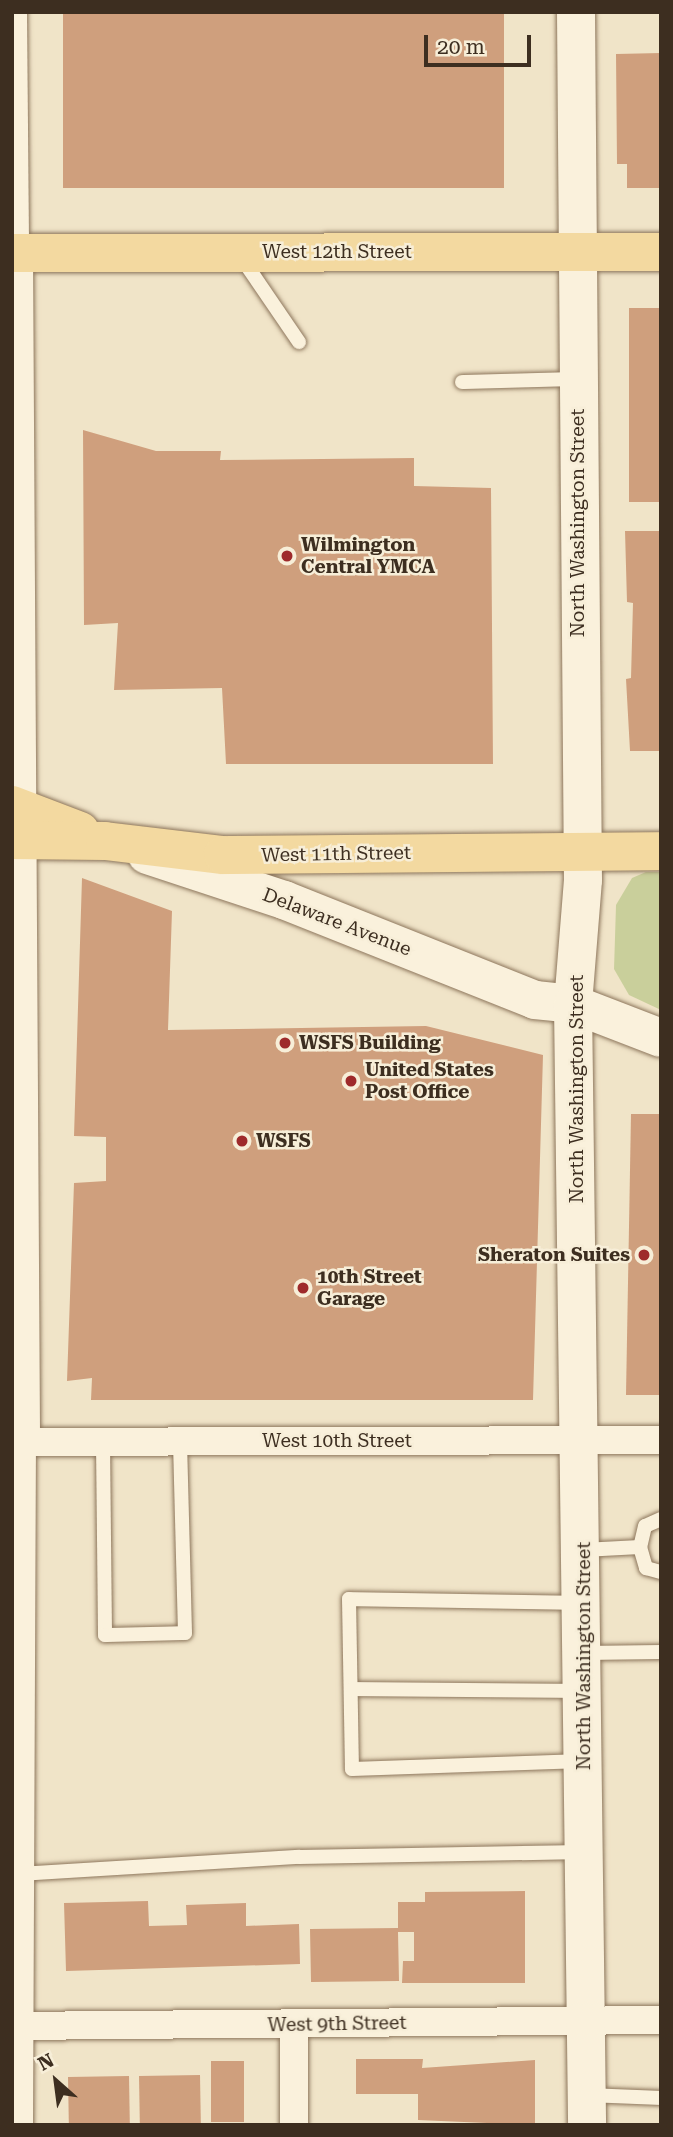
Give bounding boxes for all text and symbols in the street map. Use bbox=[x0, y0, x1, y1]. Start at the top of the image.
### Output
scale bar bbox=[428, 21, 535, 65]
text: 20 m bbox=[437, 35, 485, 59]
street label: West 12th Street bbox=[262, 241, 412, 263]
street label: North Washington Street bbox=[567, 409, 589, 637]
place label: Wilmington Central YMCA bbox=[301, 534, 435, 578]
marker: Wilmington Central YMCA bbox=[279, 548, 295, 564]
street label: West 11th Street bbox=[261, 841, 411, 867]
street label: Delaware Avenue bbox=[259, 883, 415, 961]
street label: North Washington Street bbox=[566, 975, 588, 1203]
place label: WSFS Building bbox=[299, 1032, 441, 1054]
marker: WSFS Building bbox=[277, 1035, 293, 1051]
place label: United States Post Office bbox=[365, 1059, 494, 1103]
marker: United States Post Office bbox=[343, 1073, 359, 1089]
place label: WSFS bbox=[256, 1130, 311, 1152]
marker: WSFS bbox=[234, 1133, 250, 1149]
place label: Sheraton Suites bbox=[478, 1244, 630, 1266]
marker: Sheraton Suites bbox=[636, 1247, 652, 1263]
place label: 10th Street Garage bbox=[317, 1266, 422, 1310]
marker: 10th Street Garage bbox=[295, 1280, 311, 1296]
street label: West 10th Street bbox=[262, 1430, 412, 1452]
street label: North Washington Street bbox=[573, 1542, 595, 1770]
street label: West 9th Street bbox=[267, 2011, 407, 2037]
north arrow bbox=[21, 2046, 91, 2116]
text: N bbox=[34, 2048, 58, 2076]

